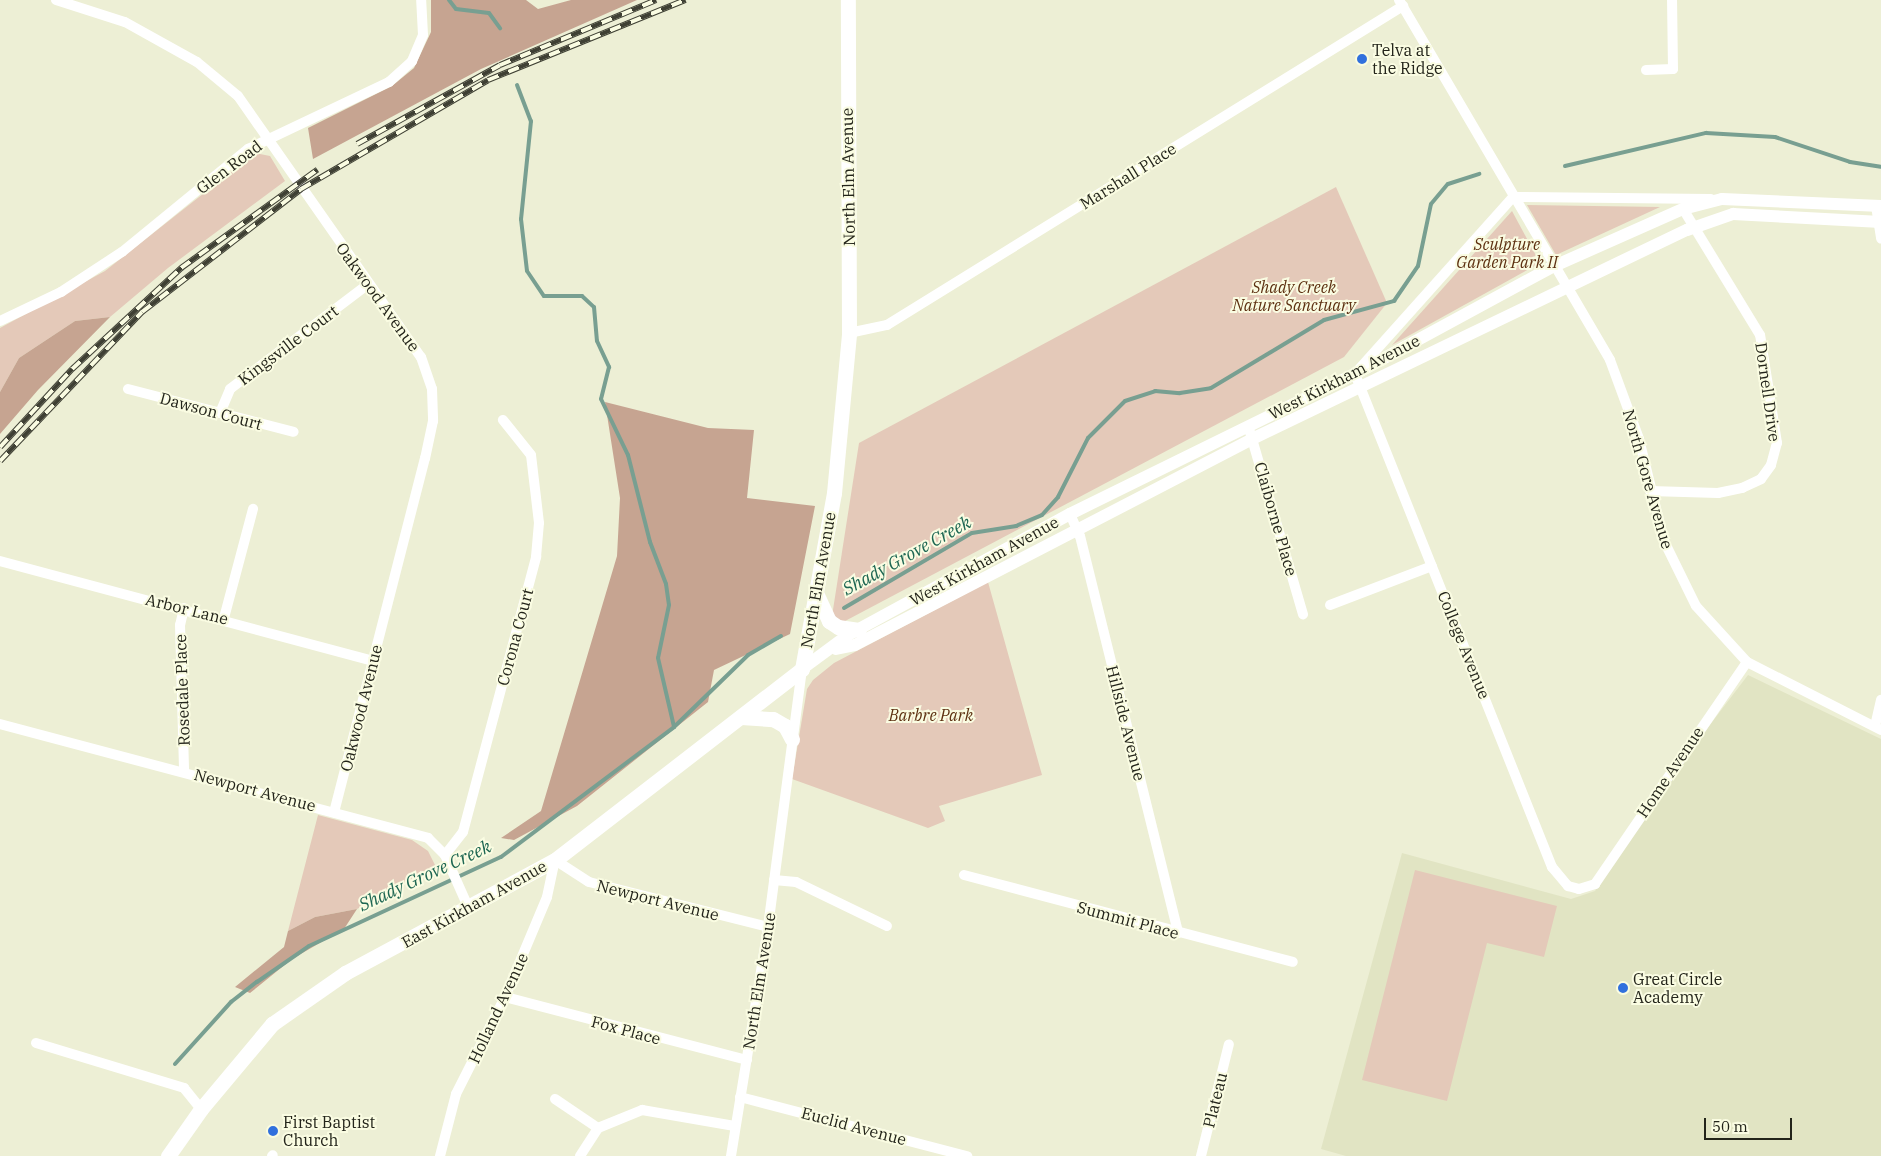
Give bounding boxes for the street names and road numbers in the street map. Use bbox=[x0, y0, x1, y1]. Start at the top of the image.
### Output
street label: North Elm Avenue bbox=[837, 108, 859, 246]
street label: Glen Road bbox=[192, 136, 266, 198]
street label: Marshall Place bbox=[1076, 139, 1180, 213]
street label: Oakwood Avenue bbox=[332, 239, 424, 355]
street label: Kingsville Court bbox=[234, 301, 342, 389]
street label: West Kirkham Avenue bbox=[1265, 331, 1423, 423]
street label: Dornell Drive bbox=[1752, 341, 1784, 443]
street label: Dawson Court bbox=[158, 388, 264, 434]
street label: North Gore Avenue bbox=[1619, 407, 1677, 551]
street label: Claiborne Place bbox=[1251, 460, 1301, 578]
street label: North Elm Avenue bbox=[797, 510, 839, 650]
street label: West Kirkham Avenue bbox=[906, 512, 1062, 610]
street label: Corona Court bbox=[493, 586, 537, 688]
street label: College Avenue bbox=[1434, 588, 1494, 702]
street label: Arbor Lane bbox=[144, 589, 230, 629]
street label: Rosedale Place bbox=[170, 634, 194, 746]
street label: Oakwood Avenue bbox=[336, 643, 386, 773]
street label: Hillside Avenue bbox=[1102, 663, 1150, 783]
street label: Home Avenue bbox=[1633, 723, 1707, 821]
street label: Newport Avenue bbox=[192, 765, 318, 815]
street label: East Kirkham Avenue bbox=[398, 856, 550, 952]
street label: Newport Avenue bbox=[595, 876, 721, 924]
street label: Summit Place bbox=[1075, 897, 1181, 943]
street label: North Elm Avenue bbox=[739, 911, 779, 1051]
street label: Holland Avenue bbox=[464, 950, 532, 1066]
street label: Fox Place bbox=[589, 1012, 663, 1048]
street label: Plateau bbox=[1199, 1070, 1231, 1130]
street label: Euclid Avenue bbox=[799, 1103, 909, 1149]

